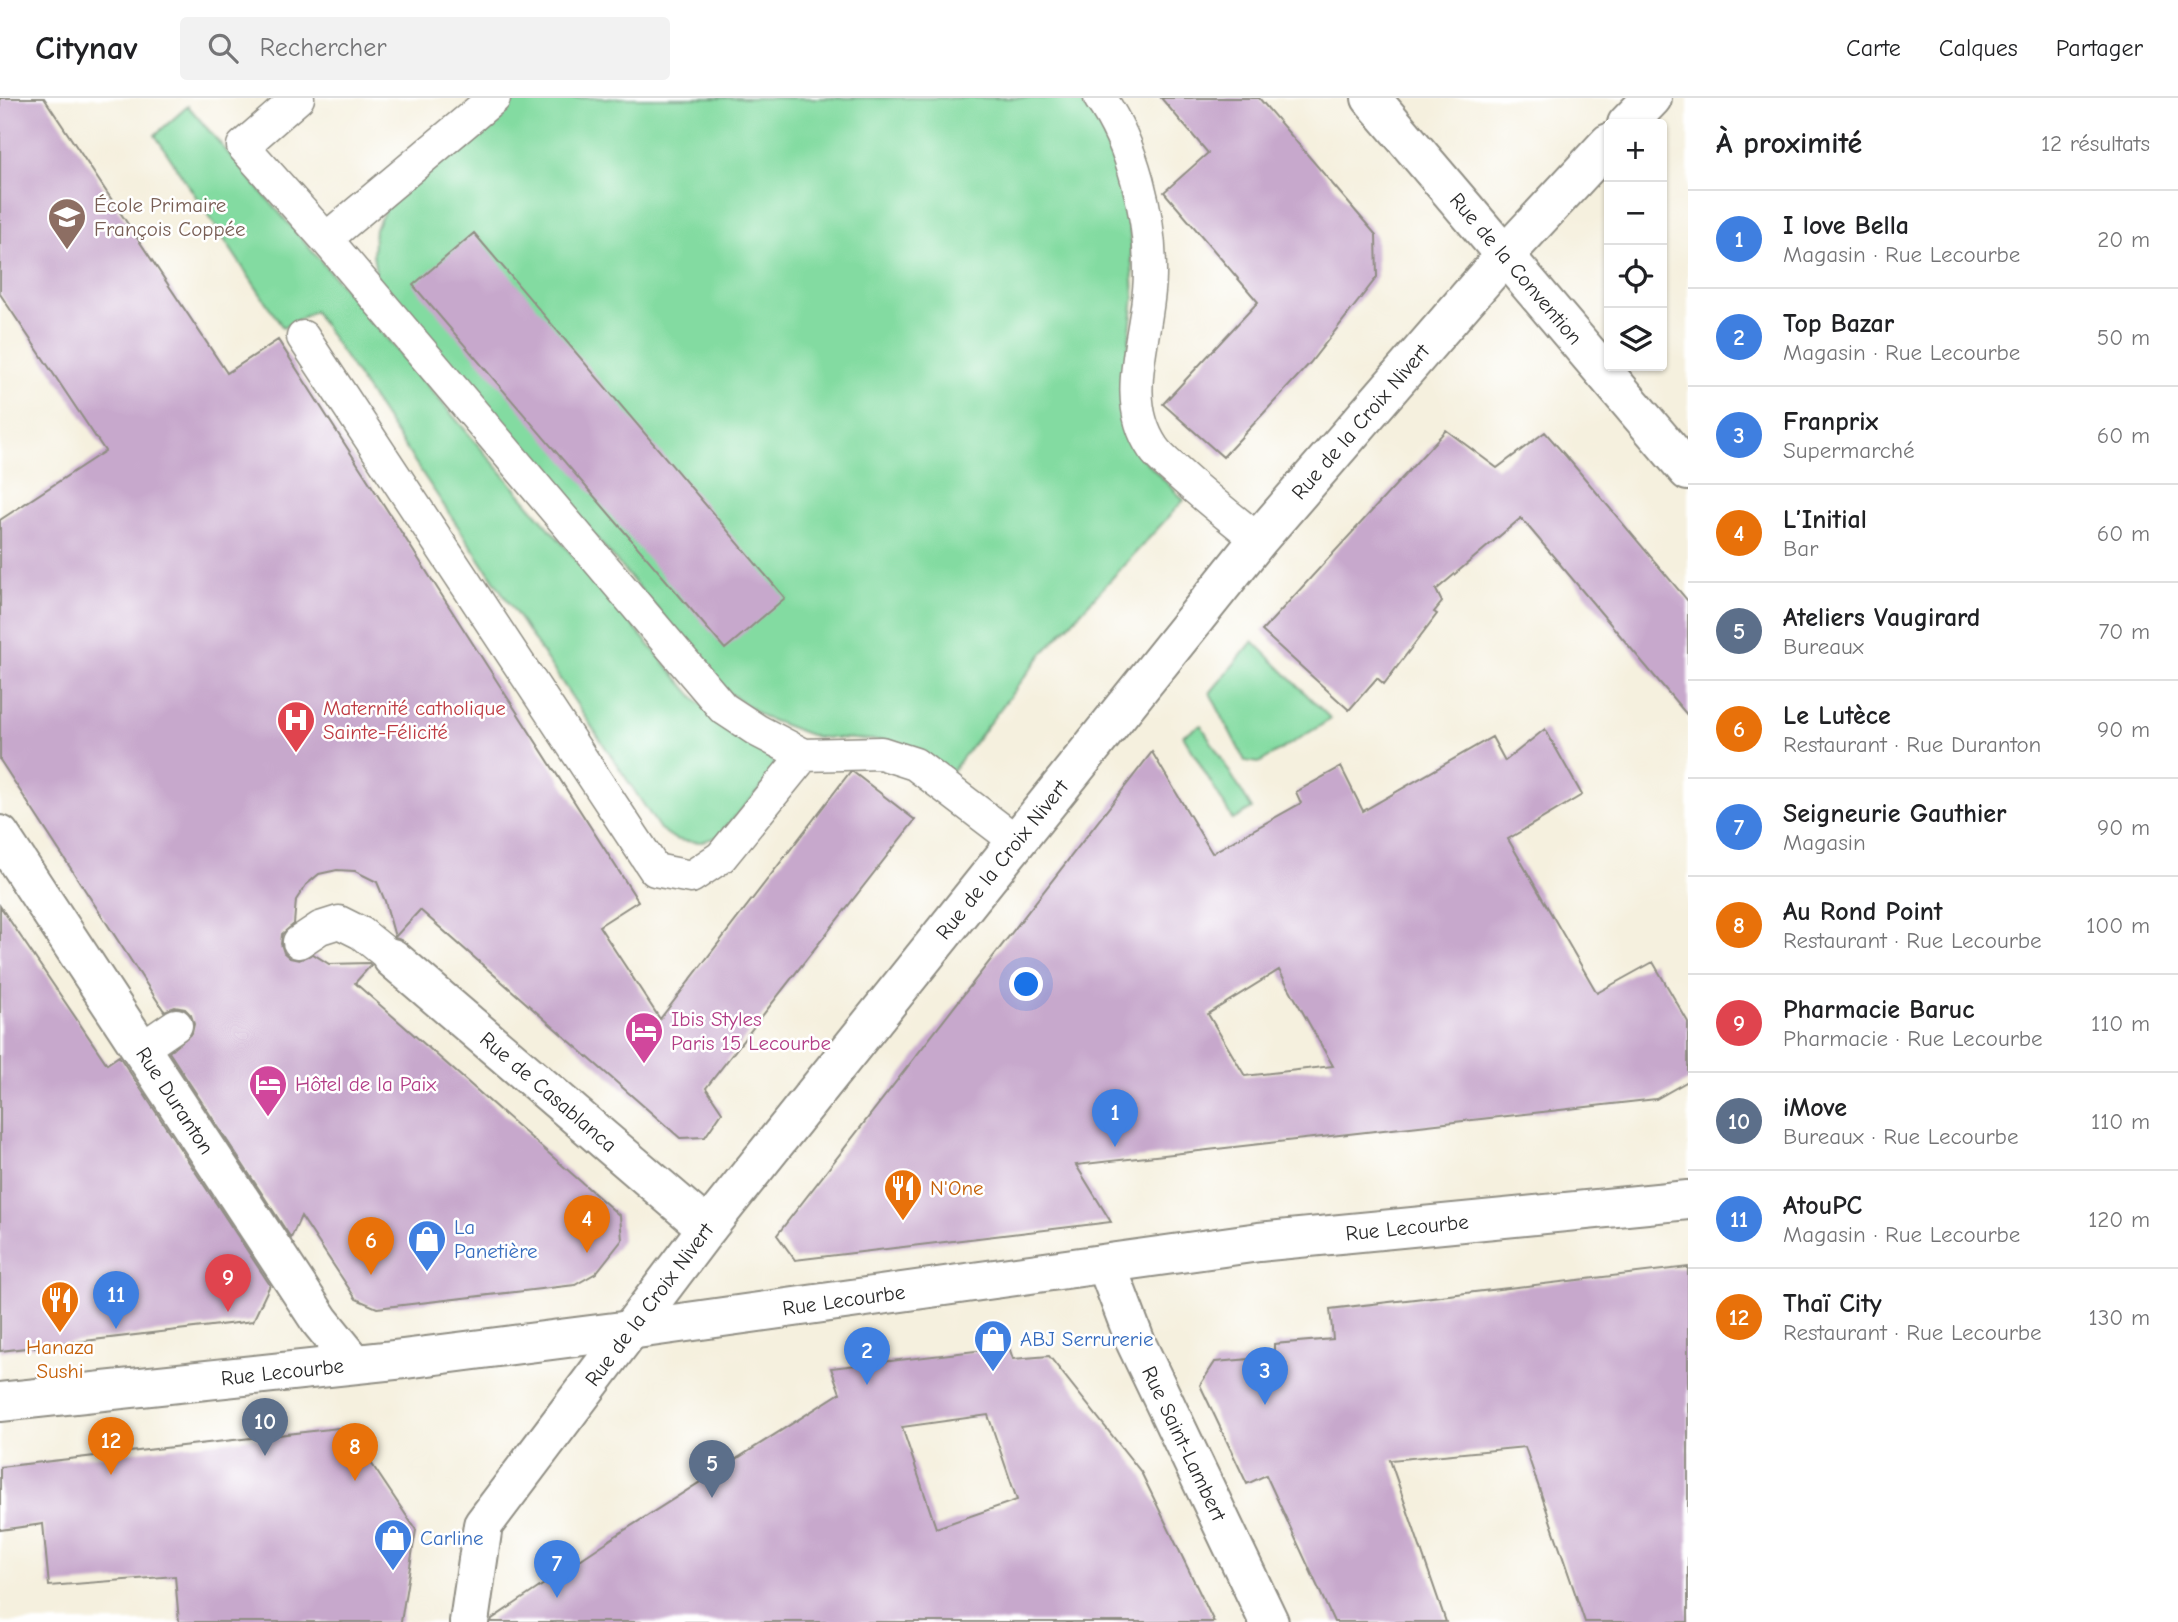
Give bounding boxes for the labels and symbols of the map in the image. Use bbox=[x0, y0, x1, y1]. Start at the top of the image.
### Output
street label: Rue de la Convention bbox=[1445, 188, 1587, 349]
place label: École Primaire François Coppée bbox=[94, 193, 246, 241]
school or university icon: École Primaire François Coppée bbox=[46, 196, 88, 251]
street label: Rue de la Croix Nivert bbox=[1287, 338, 1435, 504]
place label: Maternité catholique Sainte-Félicité bbox=[323, 696, 506, 744]
hospital icon: Maternité catholique Sainte-Félicité bbox=[275, 699, 317, 754]
street label: Rue de la Croix Nivert bbox=[931, 774, 1074, 944]
your location bbox=[1009, 967, 1043, 1001]
place label: Ibis Styles Paris 15 Lecourbe bbox=[671, 1007, 831, 1055]
hotel icon: Ibis Styles Paris 15 Lecourbe bbox=[623, 1010, 665, 1065]
street label: Rue de Casablanca bbox=[475, 1027, 622, 1157]
street label: Rue Duranton bbox=[131, 1042, 219, 1159]
hotel icon: Hôtel de la Paix bbox=[247, 1063, 289, 1118]
place label: Hôtel de la Paix bbox=[295, 1072, 436, 1096]
pin: 1 bbox=[1092, 1089, 1138, 1147]
restaurant icon: N'One bbox=[882, 1167, 924, 1222]
place label: N'One bbox=[930, 1176, 984, 1200]
pin: 4 bbox=[564, 1195, 610, 1253]
street label: Rue Lecourbe bbox=[1344, 1210, 1470, 1245]
place label: La Panetière bbox=[454, 1215, 538, 1263]
pin: 6 bbox=[348, 1217, 394, 1275]
shop icon: La Panetière bbox=[406, 1218, 448, 1273]
street label: Rue de la Croix Nivert bbox=[580, 1218, 719, 1391]
pin: 9 bbox=[205, 1254, 251, 1312]
pin: 11 bbox=[93, 1271, 139, 1329]
restaurant icon: Hanaza Sushi bbox=[39, 1279, 81, 1334]
street label: Rue Lecourbe bbox=[781, 1280, 907, 1321]
shop icon: ABJ Serrurerie bbox=[972, 1318, 1014, 1373]
pin: 2 bbox=[844, 1327, 890, 1385]
place label: ABJ Serrurerie bbox=[1020, 1327, 1153, 1351]
place label: Hanaza Sushi bbox=[26, 1335, 94, 1383]
pin: 3 bbox=[1242, 1347, 1288, 1405]
street label: Rue Lecourbe bbox=[220, 1353, 345, 1390]
street label: Rue Saint-Lambert bbox=[1137, 1362, 1232, 1526]
pin: 10 bbox=[242, 1398, 288, 1456]
pin: 12 bbox=[88, 1417, 134, 1475]
pin: 8 bbox=[332, 1423, 378, 1481]
pin: 5 bbox=[689, 1440, 735, 1498]
shop icon: Carline bbox=[372, 1517, 414, 1572]
place label: Carline bbox=[420, 1526, 484, 1550]
pin: 7 bbox=[534, 1540, 580, 1598]

